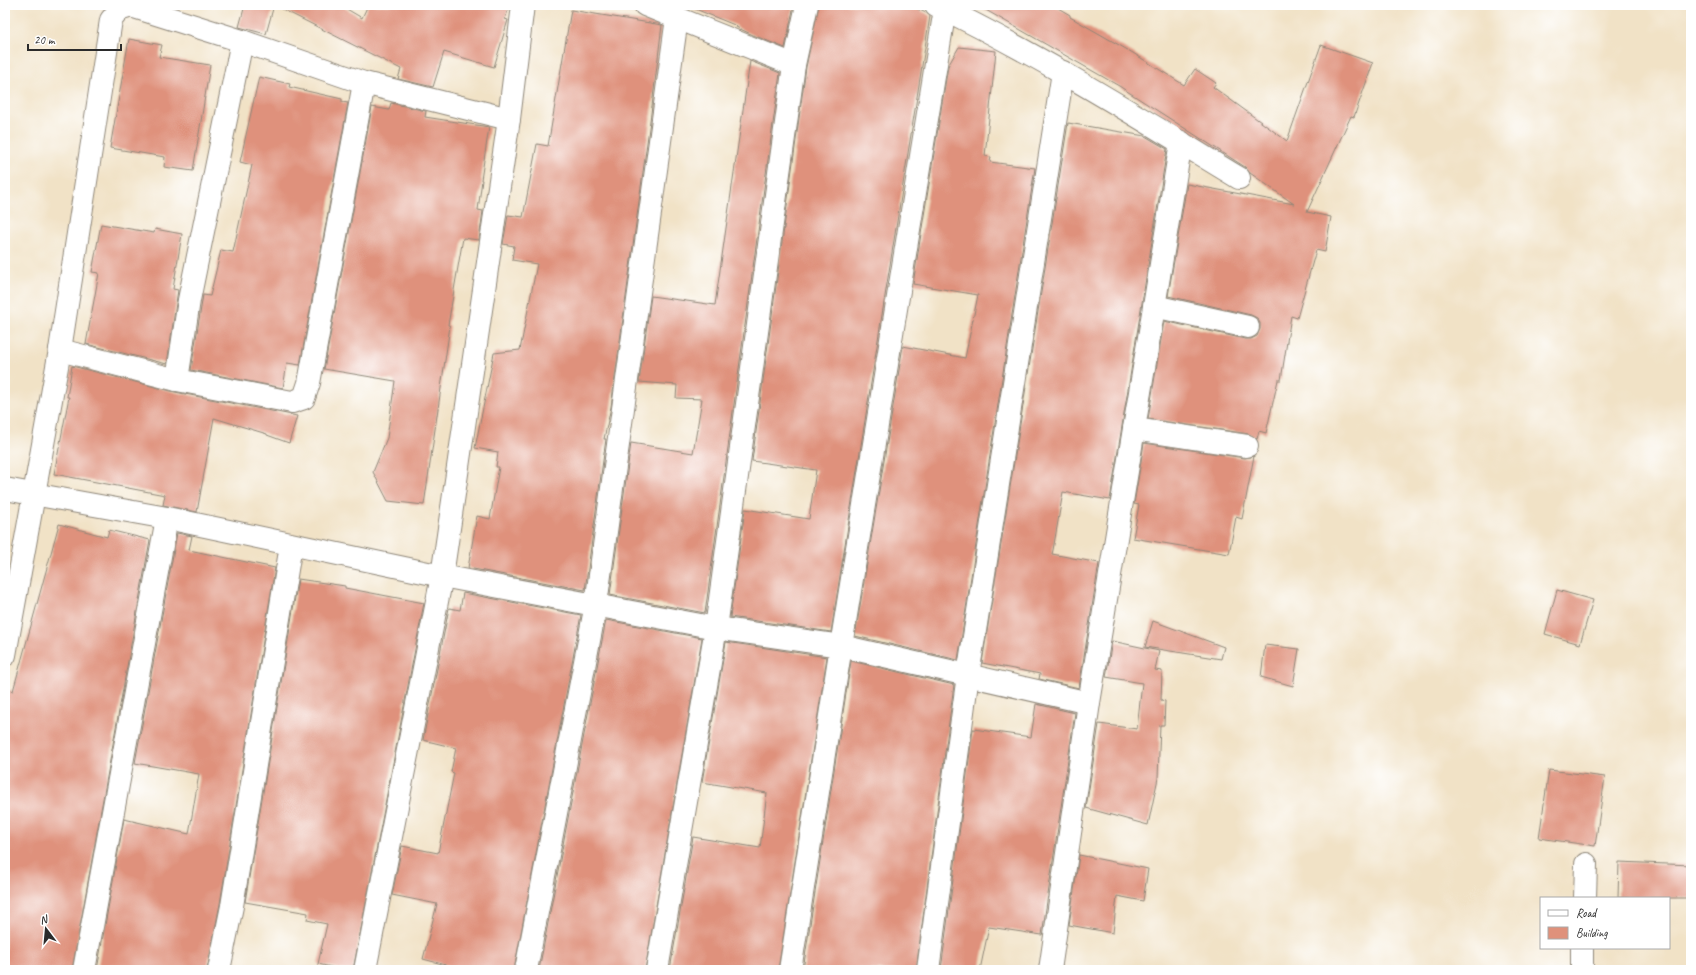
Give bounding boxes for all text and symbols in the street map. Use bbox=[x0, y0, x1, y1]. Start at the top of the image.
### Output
scale bar bbox=[28, 26, 121, 52]
text: 20 m bbox=[34, 32, 56, 48]
legend bbox=[1540, 897, 1670, 949]
text: Road bbox=[1576, 905, 1598, 921]
north arrow bbox=[26, 909, 66, 949]
text: N bbox=[38, 911, 51, 927]
text: Building bbox=[1576, 925, 1608, 941]

